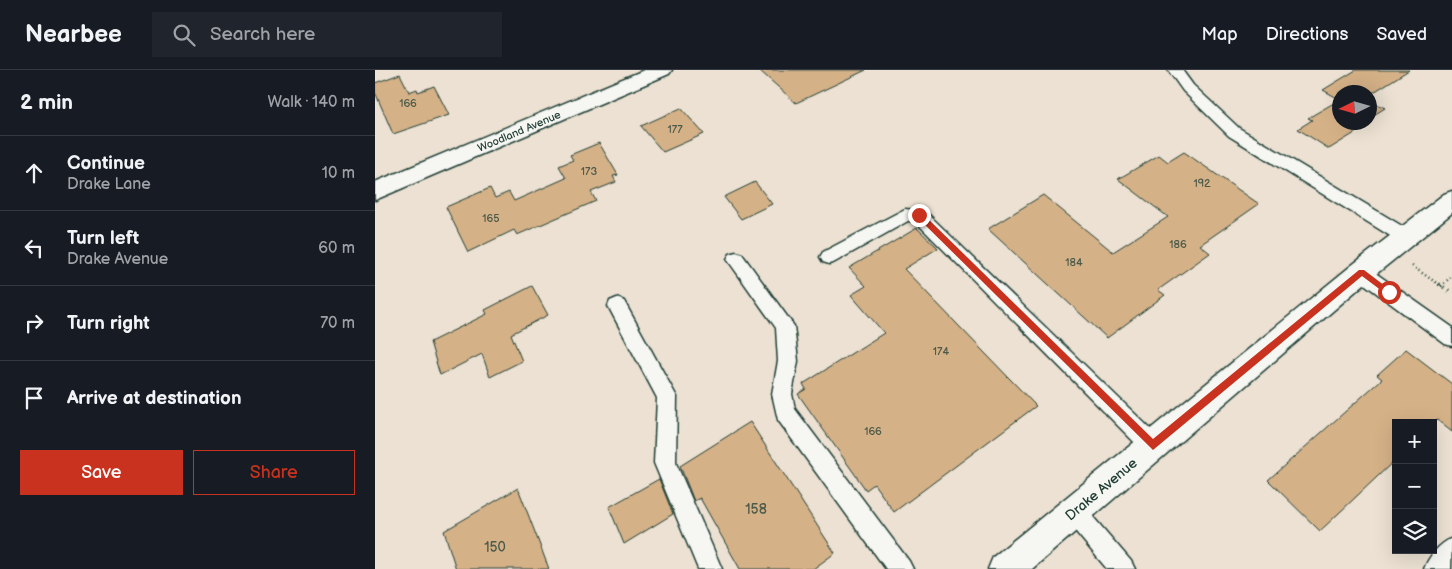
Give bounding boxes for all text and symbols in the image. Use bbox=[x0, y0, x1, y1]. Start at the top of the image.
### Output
search box bbox=[152, 12, 502, 57]
text: Nearbee bbox=[25, 20, 122, 49]
icon: search bbox=[170, 21, 198, 49]
text: Search here bbox=[210, 23, 315, 46]
text: Map bbox=[1202, 24, 1238, 45]
text: Directions bbox=[1266, 24, 1348, 45]
text: Saved bbox=[1376, 24, 1427, 45]
north arrow bbox=[1332, 85, 1377, 130]
text: 2 min bbox=[20, 90, 73, 115]
text: Walk · 140 m bbox=[268, 93, 355, 112]
house number: 166 bbox=[399, 97, 417, 110]
street label: Woodland Avenue bbox=[476, 108, 563, 155]
house number: 177 bbox=[667, 123, 683, 136]
text: Continue bbox=[67, 152, 145, 175]
icon: ahead bbox=[20, 159, 48, 187]
text: 10 m bbox=[322, 164, 355, 183]
house number: 173 bbox=[581, 165, 597, 178]
text: Drake Lane bbox=[67, 175, 151, 194]
house number: 192 bbox=[1193, 177, 1211, 190]
route end bbox=[908, 204, 931, 227]
house number: 165 bbox=[482, 212, 500, 225]
text: Turn left bbox=[67, 227, 139, 250]
icon: left bbox=[20, 234, 48, 262]
house number: 186 bbox=[1169, 238, 1187, 251]
text: 60 m bbox=[318, 239, 355, 258]
text: Drake Avenue bbox=[67, 250, 168, 269]
house number: 184 bbox=[1065, 256, 1083, 269]
route start bbox=[1378, 281, 1401, 304]
icon: right bbox=[20, 309, 48, 337]
text: Turn right bbox=[67, 312, 150, 335]
text: 70 m bbox=[320, 314, 355, 333]
house number: 174 bbox=[933, 345, 949, 358]
icon: arrive bbox=[20, 384, 48, 412]
text: Arrive at destination bbox=[67, 387, 242, 410]
map controls bbox=[1392, 419, 1437, 554]
button: + bbox=[1392, 419, 1437, 464]
house number: 166 bbox=[864, 425, 882, 438]
button: Save bbox=[20, 450, 183, 495]
button: Share bbox=[193, 450, 355, 495]
street label: Drake Avenue bbox=[1062, 454, 1141, 524]
button: − bbox=[1392, 464, 1437, 509]
house number: 158 bbox=[745, 501, 767, 518]
button: layers bbox=[1392, 509, 1437, 554]
house number: 150 bbox=[484, 539, 506, 556]

